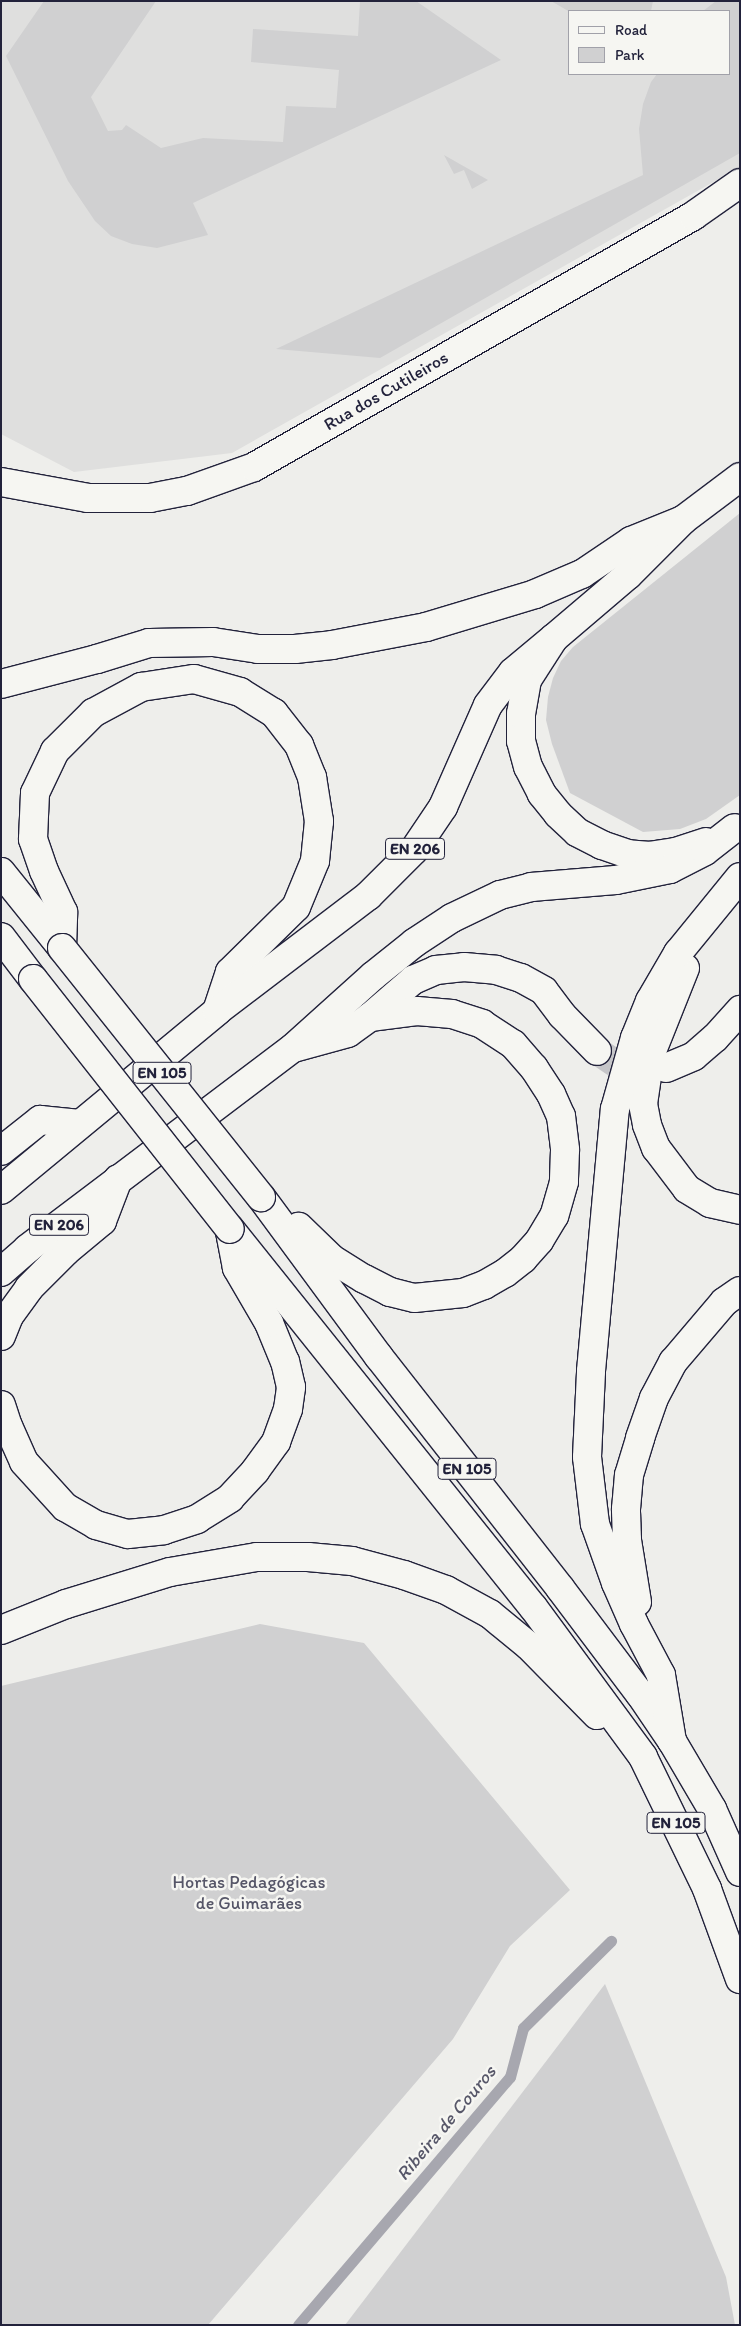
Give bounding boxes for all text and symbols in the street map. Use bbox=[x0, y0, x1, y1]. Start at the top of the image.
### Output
legend bbox=[568, 10, 731, 75]
text: Road bbox=[615, 21, 647, 39]
text: Park bbox=[615, 46, 645, 64]
street label: Rua dos Cutileiros bbox=[320, 347, 452, 435]
road number: EN 206 bbox=[385, 836, 445, 862]
road number: EN 105 bbox=[132, 1060, 192, 1086]
road number: EN 206 bbox=[29, 1212, 89, 1238]
road number: EN 105 bbox=[437, 1456, 497, 1482]
road number: EN 105 bbox=[646, 1810, 706, 1836]
park label: Hortas Pedagógicas de Guimarães bbox=[173, 1872, 325, 1915]
water label: Ribeira de Couros bbox=[391, 2061, 501, 2185]

